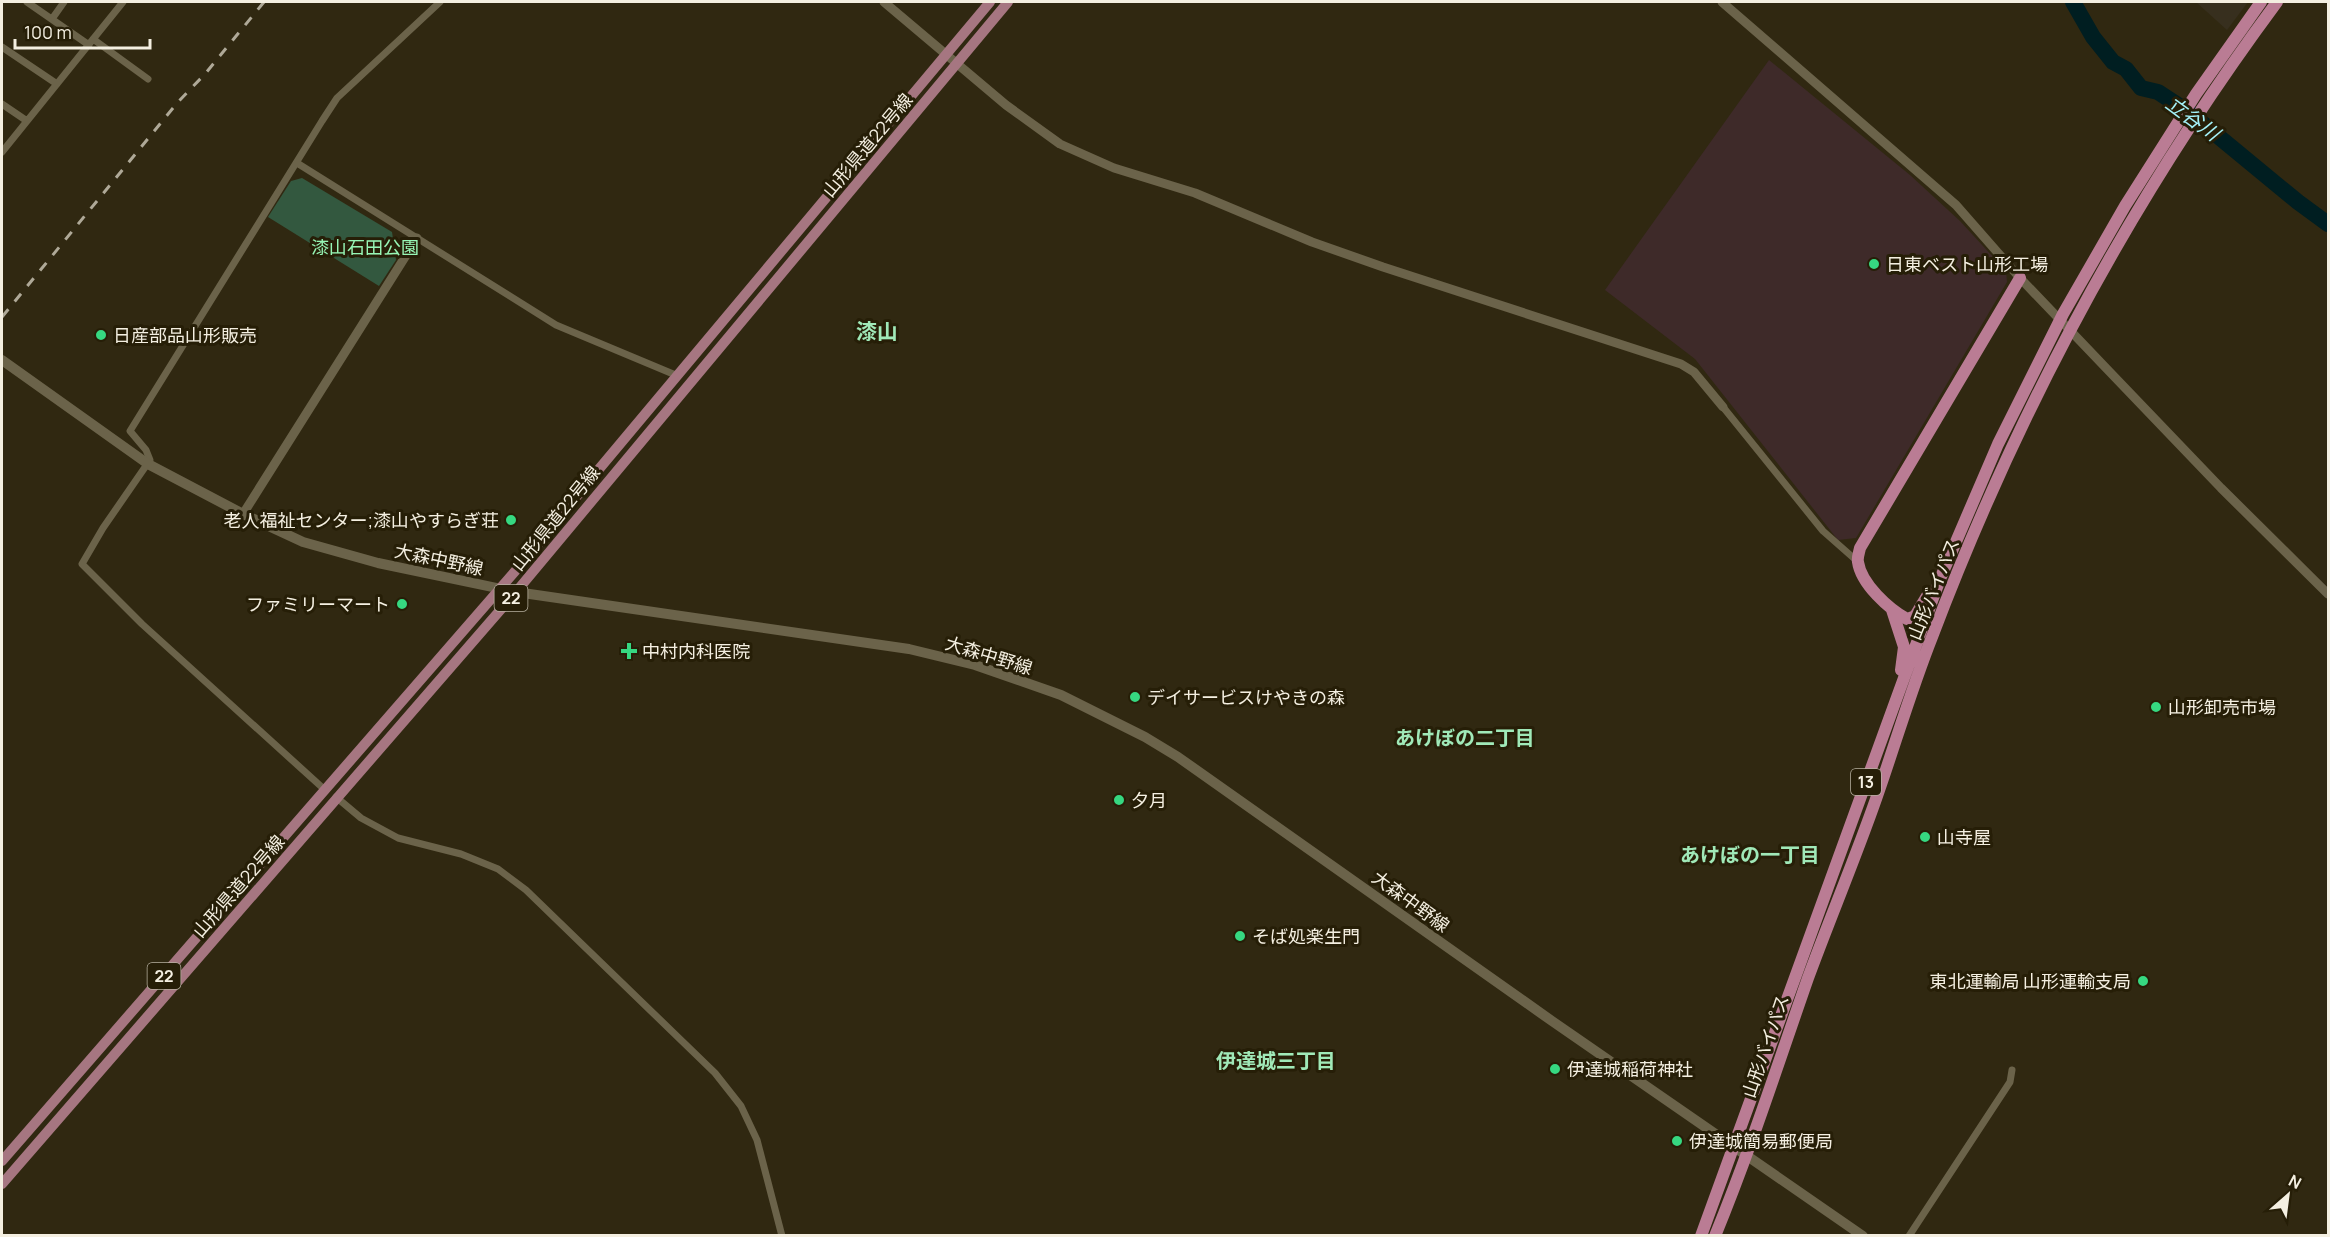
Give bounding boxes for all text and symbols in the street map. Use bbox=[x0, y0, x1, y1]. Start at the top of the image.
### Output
scale bar bbox=[15, 12, 150, 50]
text: 100 m bbox=[24, 20, 72, 44]
street label: 山形県道22号線 bbox=[816, 88, 918, 202]
water label: 立谷川 bbox=[2161, 89, 2227, 148]
park label: 漆山石田公園 bbox=[311, 235, 419, 259]
place label: 日東ベスト山形工場 bbox=[1886, 252, 2048, 276]
marker: 日東ベスト山形工場 bbox=[1867, 257, 1881, 271]
district label: 漆山 bbox=[856, 317, 898, 345]
place label: 日産部品山形販売 bbox=[113, 323, 257, 347]
marker: 日産部品山形販売 bbox=[94, 328, 108, 342]
street label: 山形県道22号線 bbox=[505, 461, 605, 575]
place label: 老人福祉センター;漆山やすらぎ荘 bbox=[224, 508, 499, 532]
marker: 老人福祉センター;漆山やすらぎ荘 bbox=[504, 513, 518, 527]
street label: 山形バイパス bbox=[1902, 535, 1964, 643]
street label: 大森中野線 bbox=[392, 538, 486, 580]
road number: 22 bbox=[494, 585, 528, 611]
place label: ファミリーマート bbox=[246, 592, 390, 616]
marker: ファミリーマート bbox=[395, 597, 409, 611]
street label: 大森中野線 bbox=[942, 630, 1036, 680]
place label: 中村内科医院 bbox=[642, 639, 750, 663]
marker: 中村内科医院 bbox=[620, 642, 638, 660]
place label: デイサービスけやきの森 bbox=[1147, 685, 1345, 709]
marker: デイサービスけやきの森 bbox=[1128, 690, 1142, 704]
place label: 山形卸売市場 bbox=[2168, 695, 2276, 719]
marker: 山形卸売市場 bbox=[2149, 700, 2163, 714]
district label: あけぼの二丁目 bbox=[1395, 724, 1535, 751]
road number: 13 bbox=[1851, 769, 1881, 795]
place label: 夕月 bbox=[1131, 788, 1167, 812]
marker: 夕月 bbox=[1112, 793, 1126, 807]
place label: 山寺屋 bbox=[1937, 825, 1991, 849]
street label: 山形県道22号線 bbox=[187, 830, 289, 942]
marker: 山寺屋 bbox=[1918, 830, 1932, 844]
district label: あけぼの一丁目 bbox=[1680, 841, 1820, 868]
street label: 大森中野線 bbox=[1368, 865, 1454, 937]
place label: そば処楽生門 bbox=[1252, 924, 1360, 948]
marker: そば処楽生門 bbox=[1233, 929, 1247, 943]
road number: 22 bbox=[148, 963, 180, 989]
place label: 東北運輸局 山形運輸支局 bbox=[1929, 969, 2131, 993]
marker: 東北運輸局 山形運輸支局 bbox=[2136, 974, 2150, 988]
street label: 山形バイパス bbox=[1736, 991, 1794, 1101]
district label: 伊達城三丁目 bbox=[1216, 1047, 1336, 1074]
place label: 伊達城稲荷神社 bbox=[1567, 1057, 1693, 1081]
marker: 伊達城稲荷神社 bbox=[1548, 1062, 1562, 1076]
place label: 伊達城簡易郵便局 bbox=[1689, 1129, 1833, 1153]
marker: 伊達城簡易郵便局 bbox=[1670, 1134, 1684, 1148]
north arrow bbox=[2258, 1165, 2318, 1225]
text: N bbox=[2285, 1169, 2305, 1194]

